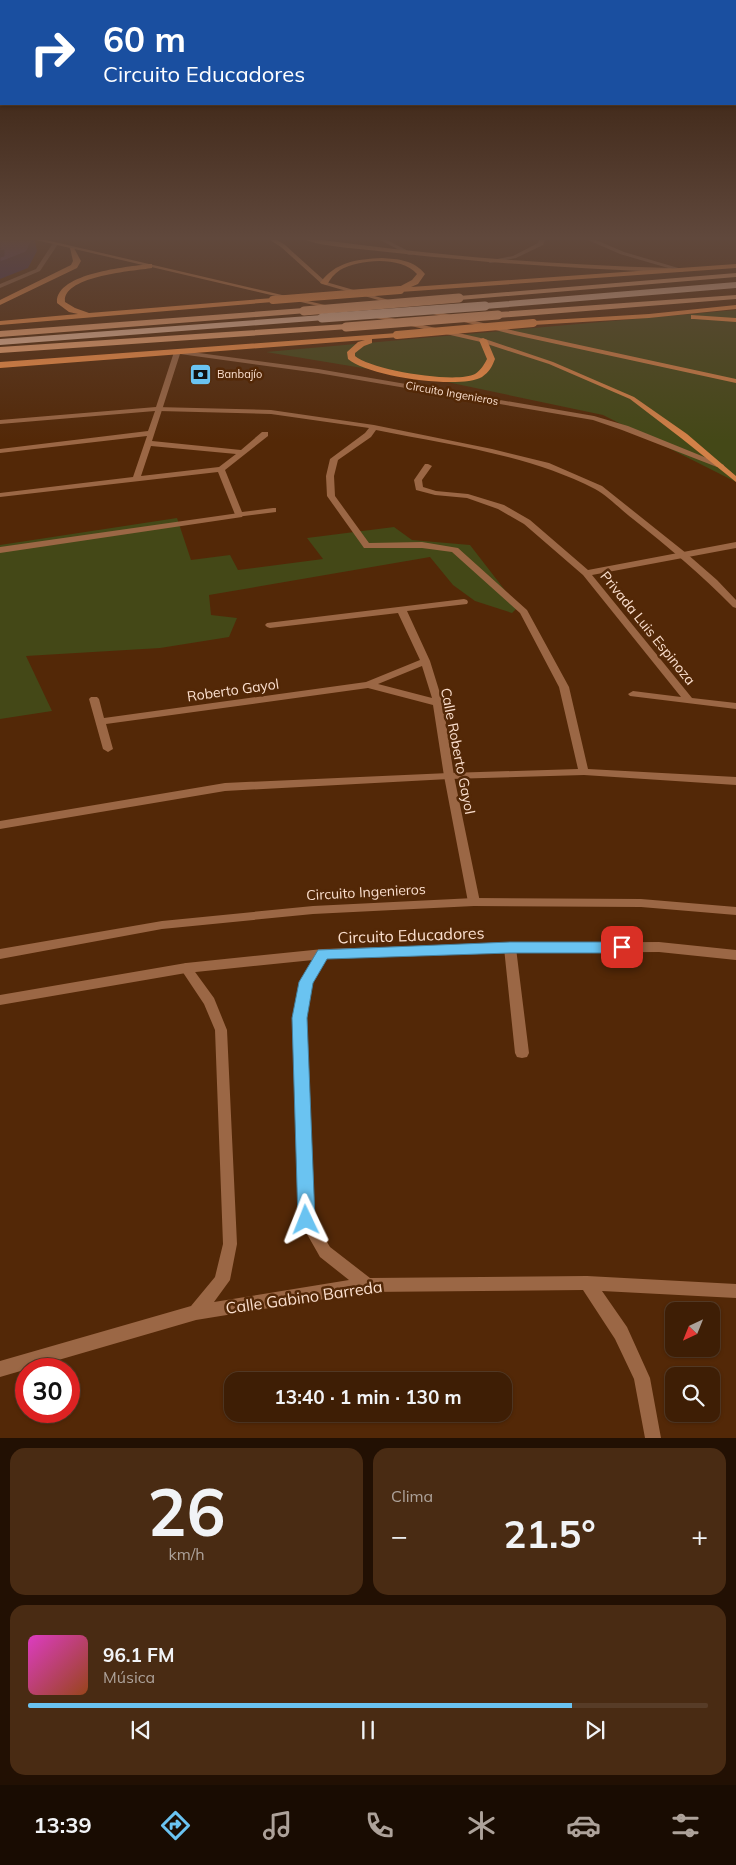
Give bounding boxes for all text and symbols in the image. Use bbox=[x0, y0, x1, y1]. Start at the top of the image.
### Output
text: 60 m bbox=[103, 17, 186, 61]
icon: right bbox=[20, 20, 85, 85]
text: Circuito Educadores bbox=[103, 60, 305, 88]
bank icon: Banbajío bbox=[189, 362, 213, 386]
place label: Banbajío bbox=[217, 367, 262, 381]
street label: Circuito Ingenieros bbox=[404, 378, 500, 408]
street label: Privada Luis Espinoza bbox=[596, 567, 700, 689]
street label: Roberto Gayol bbox=[186, 675, 280, 705]
street label: Calle Roberto Gayol bbox=[437, 686, 479, 816]
street label: Circuito Ingenieros bbox=[306, 880, 426, 904]
street label: Circuito Educadores bbox=[337, 922, 485, 948]
pin bbox=[601, 926, 643, 968]
icon: arrive bbox=[608, 933, 636, 961]
position arrow bbox=[279, 1193, 331, 1245]
street label: Calle Gabino Barreda bbox=[224, 1276, 384, 1318]
north arrow bbox=[665, 1302, 720, 1358]
map controls bbox=[665, 1302, 720, 1422]
speed limit sign: 30 bbox=[15, 1358, 80, 1423]
button: search bbox=[665, 1367, 720, 1422]
text: 13:40 · 1 min · 130 m bbox=[274, 1385, 462, 1409]
text: 26 bbox=[147, 1471, 226, 1552]
text: Clima bbox=[391, 1486, 433, 1506]
text: 21.5° bbox=[503, 1510, 596, 1558]
text: − bbox=[391, 1518, 408, 1553]
text: + bbox=[691, 1518, 708, 1553]
text: km/h bbox=[168, 1544, 205, 1564]
text: 96.1 FM bbox=[103, 1643, 175, 1667]
text: Música bbox=[103, 1667, 155, 1687]
icon: previous bbox=[127, 1716, 155, 1744]
icon: pause bbox=[354, 1716, 382, 1744]
icon: next bbox=[581, 1716, 609, 1744]
icon: directions bbox=[158, 1808, 193, 1843]
icon: music bbox=[260, 1808, 295, 1843]
icon: phone bbox=[362, 1808, 397, 1843]
icon: climate bbox=[464, 1808, 499, 1843]
icon: car bbox=[566, 1808, 601, 1843]
icon: filters bbox=[668, 1808, 703, 1843]
text: 13:39 bbox=[33, 1811, 92, 1839]

